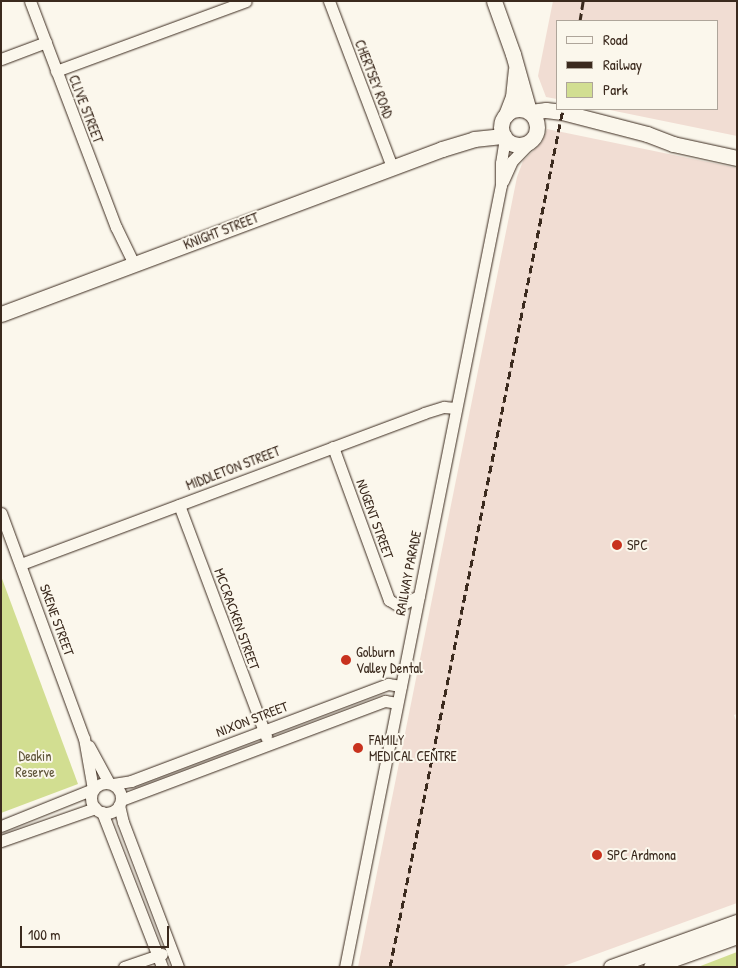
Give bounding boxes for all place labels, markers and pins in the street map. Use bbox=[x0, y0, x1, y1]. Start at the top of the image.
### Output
place label: SPC bbox=[627, 537, 648, 553]
marker: SPC bbox=[611, 539, 623, 551]
place label: Golburn Valley Dental bbox=[356, 644, 423, 676]
marker: Golburn Valley Dental bbox=[340, 654, 352, 666]
place label: FAMILY MEDICAL CENTRE bbox=[369, 732, 457, 764]
marker: FAMILY MEDICAL CENTRE bbox=[351, 741, 365, 755]
place label: SPC Ardmona bbox=[607, 847, 676, 863]
marker: SPC Ardmona bbox=[591, 849, 603, 861]

